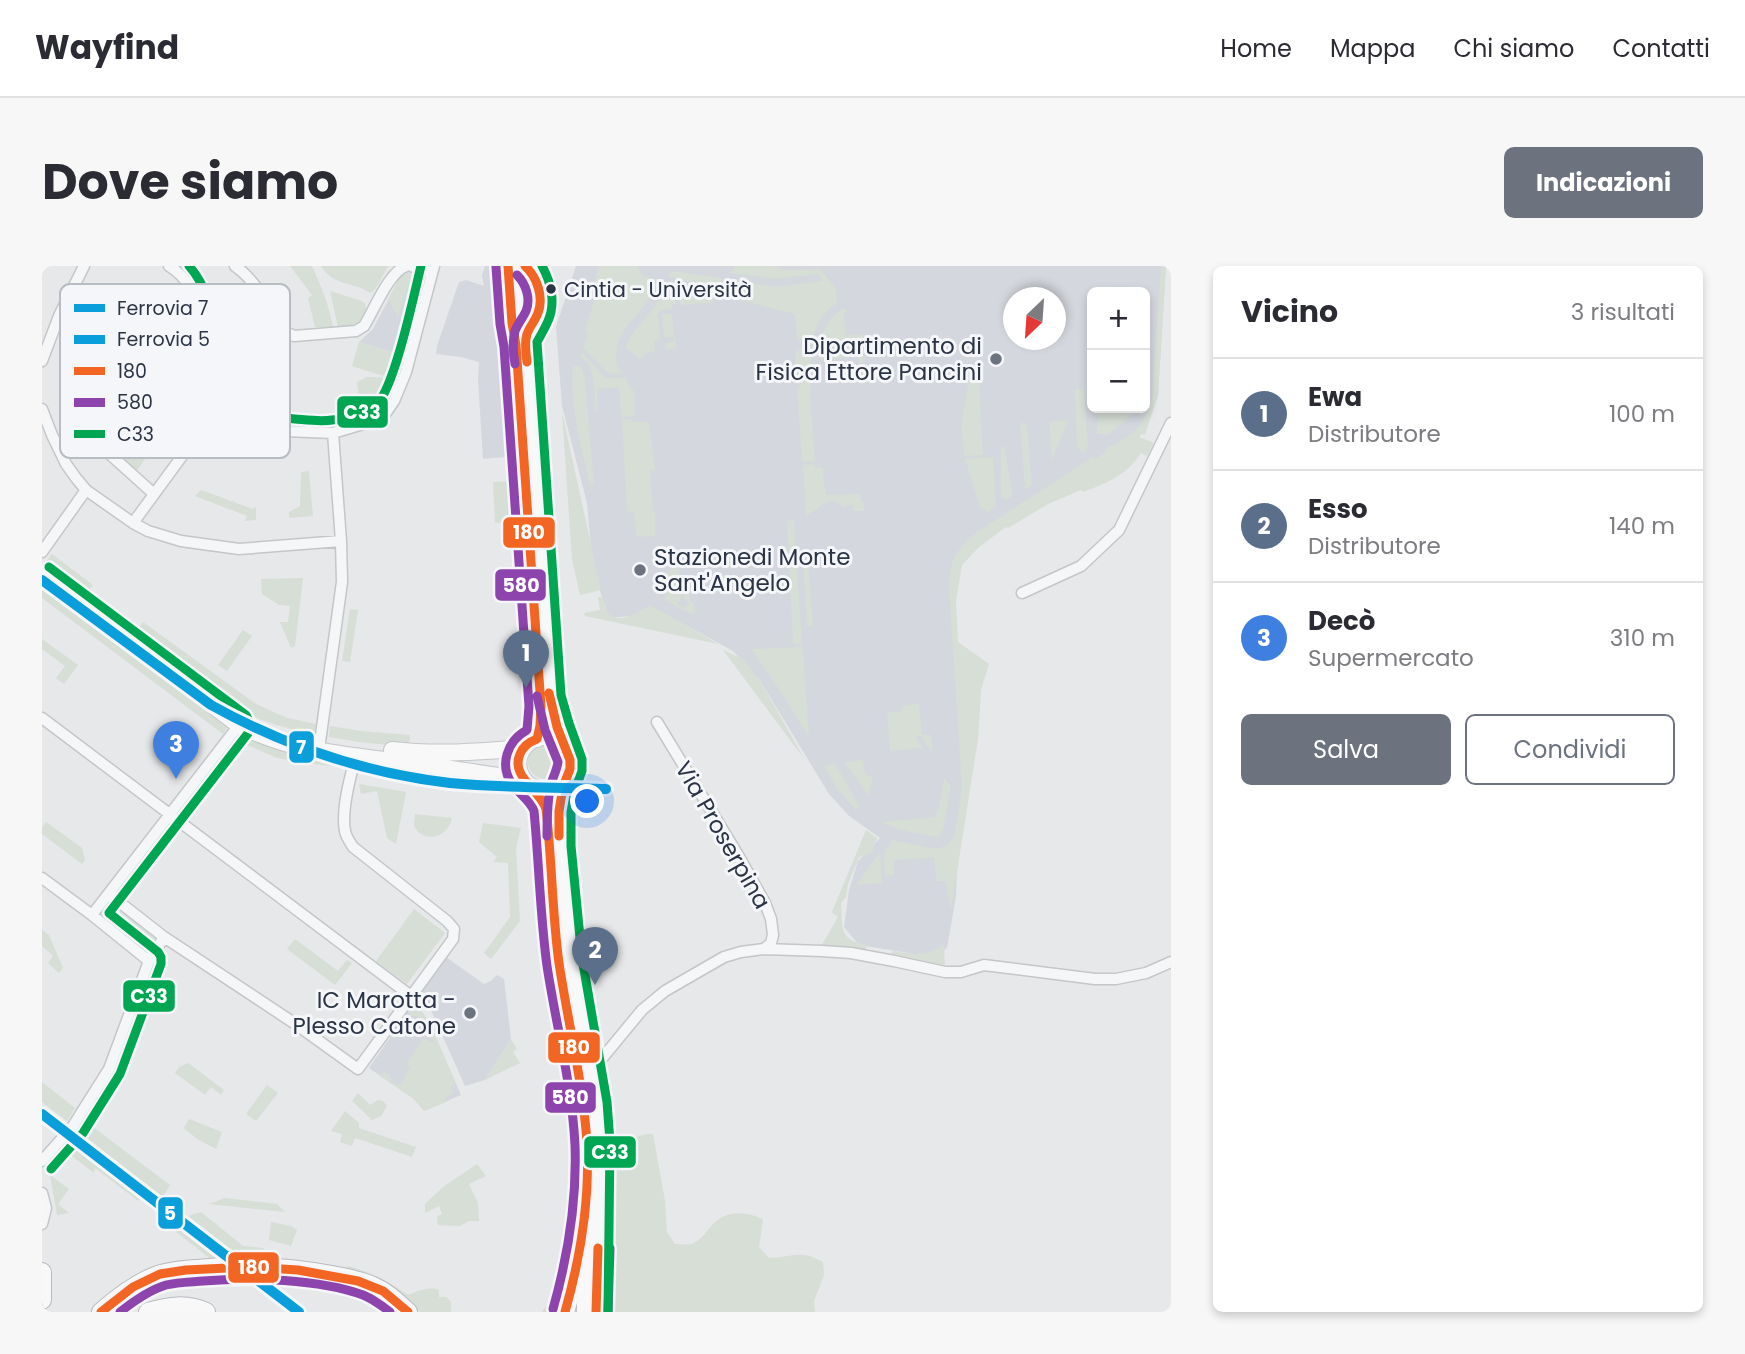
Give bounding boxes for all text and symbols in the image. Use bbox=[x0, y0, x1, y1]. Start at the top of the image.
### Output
text: Wayfind bbox=[35, 24, 179, 71]
text: Home bbox=[1220, 32, 1292, 65]
text: Mappa bbox=[1330, 32, 1415, 65]
text: Chi siamo bbox=[1453, 32, 1574, 65]
text: Contatti bbox=[1612, 32, 1710, 65]
button: Indicazioni bbox=[1504, 147, 1703, 218]
text: Dove siamo bbox=[42, 148, 338, 216]
place label: Cintia - Università bbox=[564, 275, 752, 304]
marker: Cintia - Università bbox=[544, 282, 558, 296]
legend bbox=[60, 284, 290, 458]
north arrow bbox=[1003, 287, 1066, 350]
map controls bbox=[1087, 287, 1150, 413]
button: + bbox=[1087, 287, 1150, 350]
text: Vicino bbox=[1241, 290, 1338, 333]
text: Ferrovia 7 bbox=[117, 295, 208, 322]
text: 3 risultati bbox=[1571, 296, 1675, 328]
text: Ferrovia 5 bbox=[117, 326, 210, 353]
place label: Dipartimento di Fisica Ettore Pancini bbox=[756, 330, 982, 388]
button: − bbox=[1087, 350, 1150, 413]
marker: Dipartimento di Fisica Ettore Pancini bbox=[988, 351, 1004, 367]
text: 180 bbox=[117, 358, 147, 385]
text: Ewa bbox=[1308, 379, 1362, 415]
text: 580 bbox=[117, 389, 153, 416]
line badge: C33 bbox=[336, 395, 389, 429]
text: 1 bbox=[1260, 398, 1268, 430]
text: 100 m bbox=[1609, 398, 1675, 430]
text: C33 bbox=[343, 399, 381, 426]
text: Distributore bbox=[1308, 418, 1441, 450]
text: C33 bbox=[117, 421, 154, 448]
text: Esso bbox=[1308, 491, 1368, 527]
text: 2 bbox=[1257, 510, 1271, 542]
text: 140 m bbox=[1609, 510, 1675, 542]
line badge: 180 bbox=[502, 516, 556, 549]
text: 180 bbox=[513, 519, 545, 546]
text: Distributore bbox=[1308, 530, 1441, 562]
place label: Stazionedi Monte Sant'Angelo bbox=[654, 541, 850, 599]
marker: Stazionedi Monte Sant'Angelo bbox=[632, 562, 648, 578]
line badge: 580 bbox=[494, 568, 547, 602]
text: 580 bbox=[502, 572, 540, 599]
text: Decò bbox=[1308, 603, 1375, 639]
text: 3 bbox=[1257, 622, 1271, 654]
text: 310 m bbox=[1610, 622, 1675, 654]
pin: 1 bbox=[503, 630, 549, 688]
text: Supermercato bbox=[1308, 642, 1474, 674]
button: Salva bbox=[1241, 714, 1451, 785]
button: Condividi bbox=[1465, 714, 1675, 785]
pin: 3 bbox=[153, 721, 199, 779]
line badge: 7 bbox=[288, 730, 315, 764]
text: 7 bbox=[296, 734, 306, 761]
street label: Via Proserpina bbox=[668, 755, 778, 915]
your location bbox=[570, 784, 604, 818]
pin: 2 bbox=[572, 927, 618, 985]
line badge: C33 bbox=[122, 979, 176, 1013]
text: C33 bbox=[130, 983, 168, 1010]
place label: IC Marotta - Plesso Catone bbox=[293, 984, 456, 1042]
marker: IC Marotta - Plesso Catone bbox=[462, 1005, 478, 1021]
line badge: 180 bbox=[547, 1031, 601, 1064]
text: 180 bbox=[558, 1034, 590, 1061]
line badge: 580 bbox=[544, 1081, 597, 1114]
text: 580 bbox=[551, 1084, 589, 1111]
line badge: C33 bbox=[583, 1135, 637, 1169]
text: C33 bbox=[591, 1139, 629, 1166]
line badge: 5 bbox=[157, 1196, 184, 1230]
text: 5 bbox=[164, 1200, 176, 1227]
line badge: 180 bbox=[227, 1251, 280, 1284]
text: 180 bbox=[238, 1254, 270, 1281]

